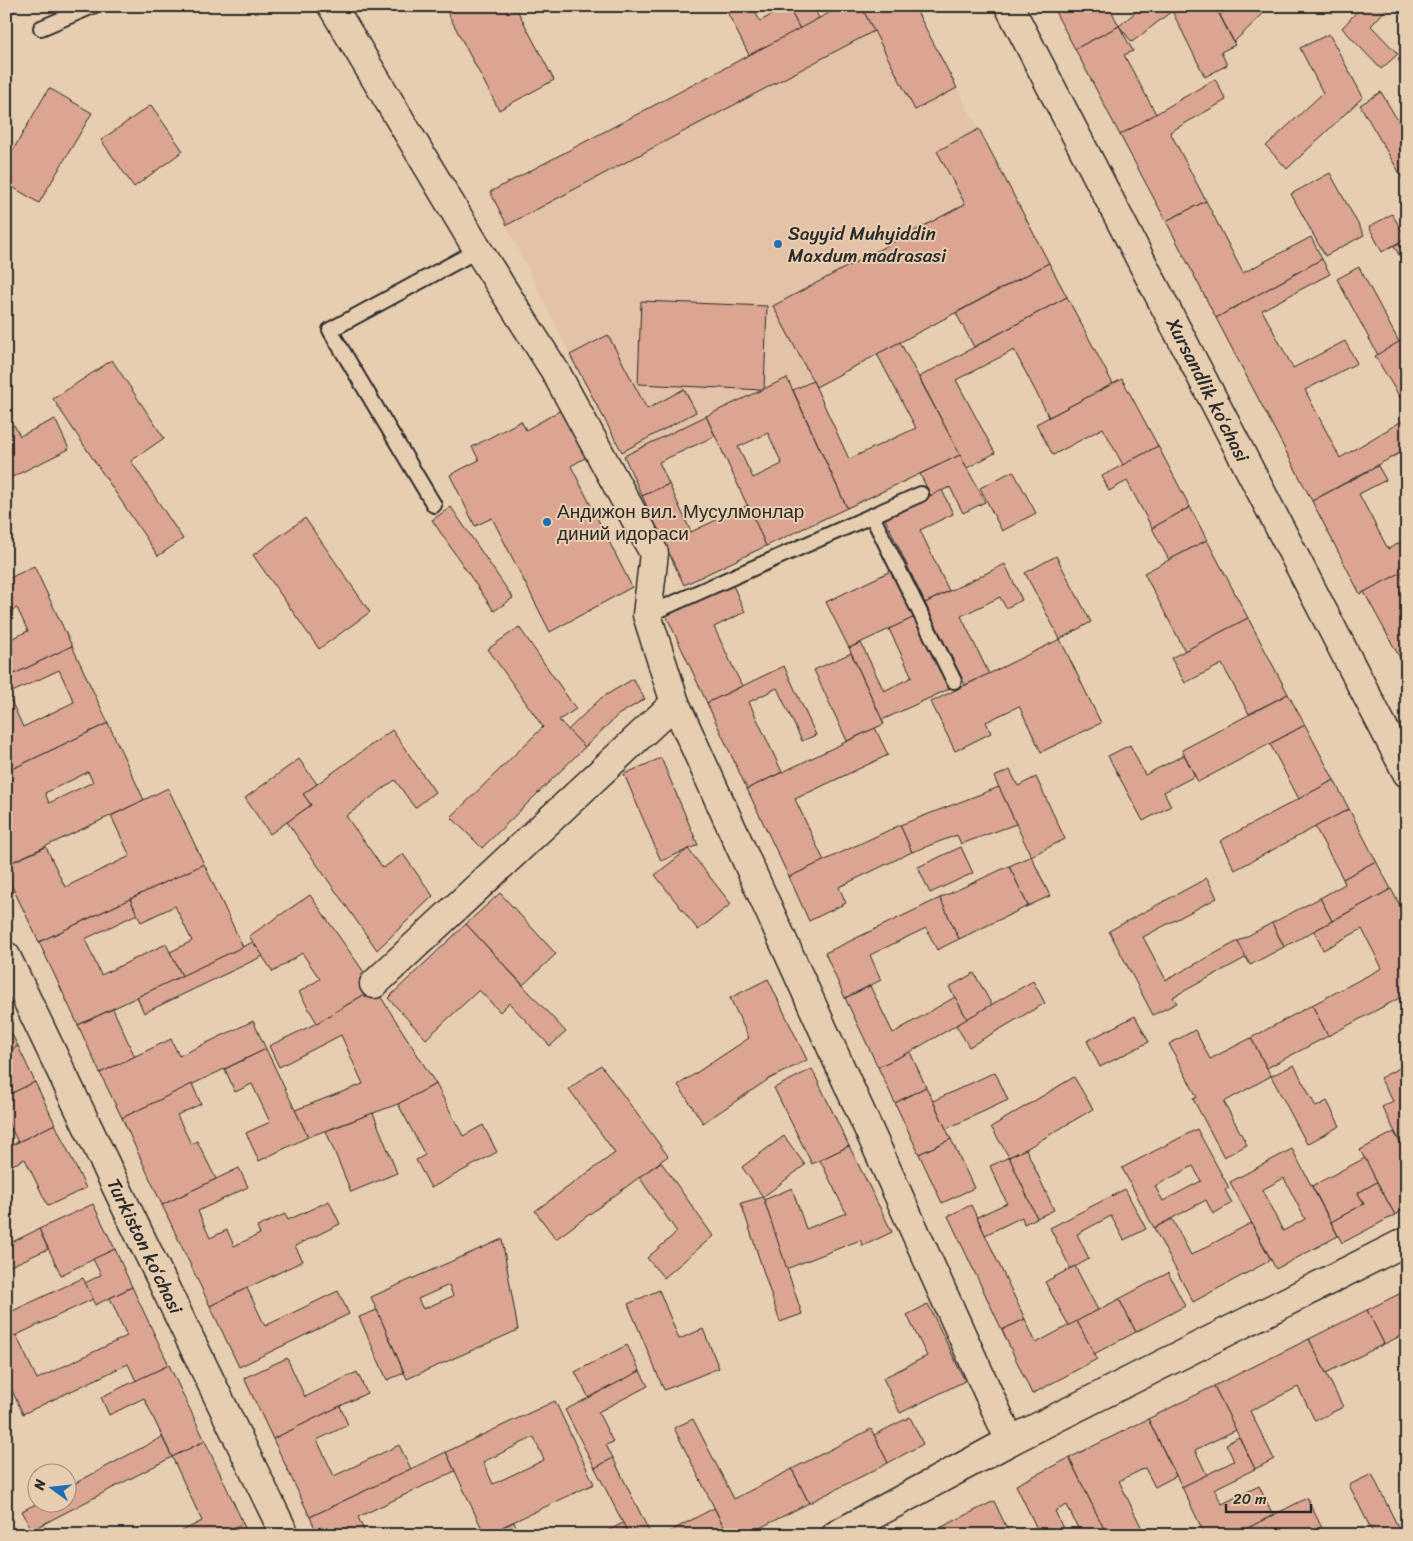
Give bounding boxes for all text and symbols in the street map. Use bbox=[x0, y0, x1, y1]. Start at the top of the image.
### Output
place label: Sayyid Muhyiddin Maxdum madrasasi bbox=[788, 217, 947, 272]
marker: Sayyid Muhyiddin Maxdum madrasasi bbox=[772, 238, 784, 250]
street label: Xursandlik koʻchasi bbox=[1157, 311, 1259, 469]
place label: Андижон вил. Мусулмонлар диний идораси bbox=[557, 495, 804, 550]
marker: Андижон вил. Мусулмонлар диний идораси bbox=[541, 516, 553, 528]
street label: Turkiston koʻchasi bbox=[98, 1172, 193, 1320]
north arrow bbox=[28, 1464, 78, 1514]
text: N bbox=[26, 1477, 53, 1494]
scale bar bbox=[1226, 1481, 1310, 1513]
text: 20 m bbox=[1233, 1486, 1267, 1512]

